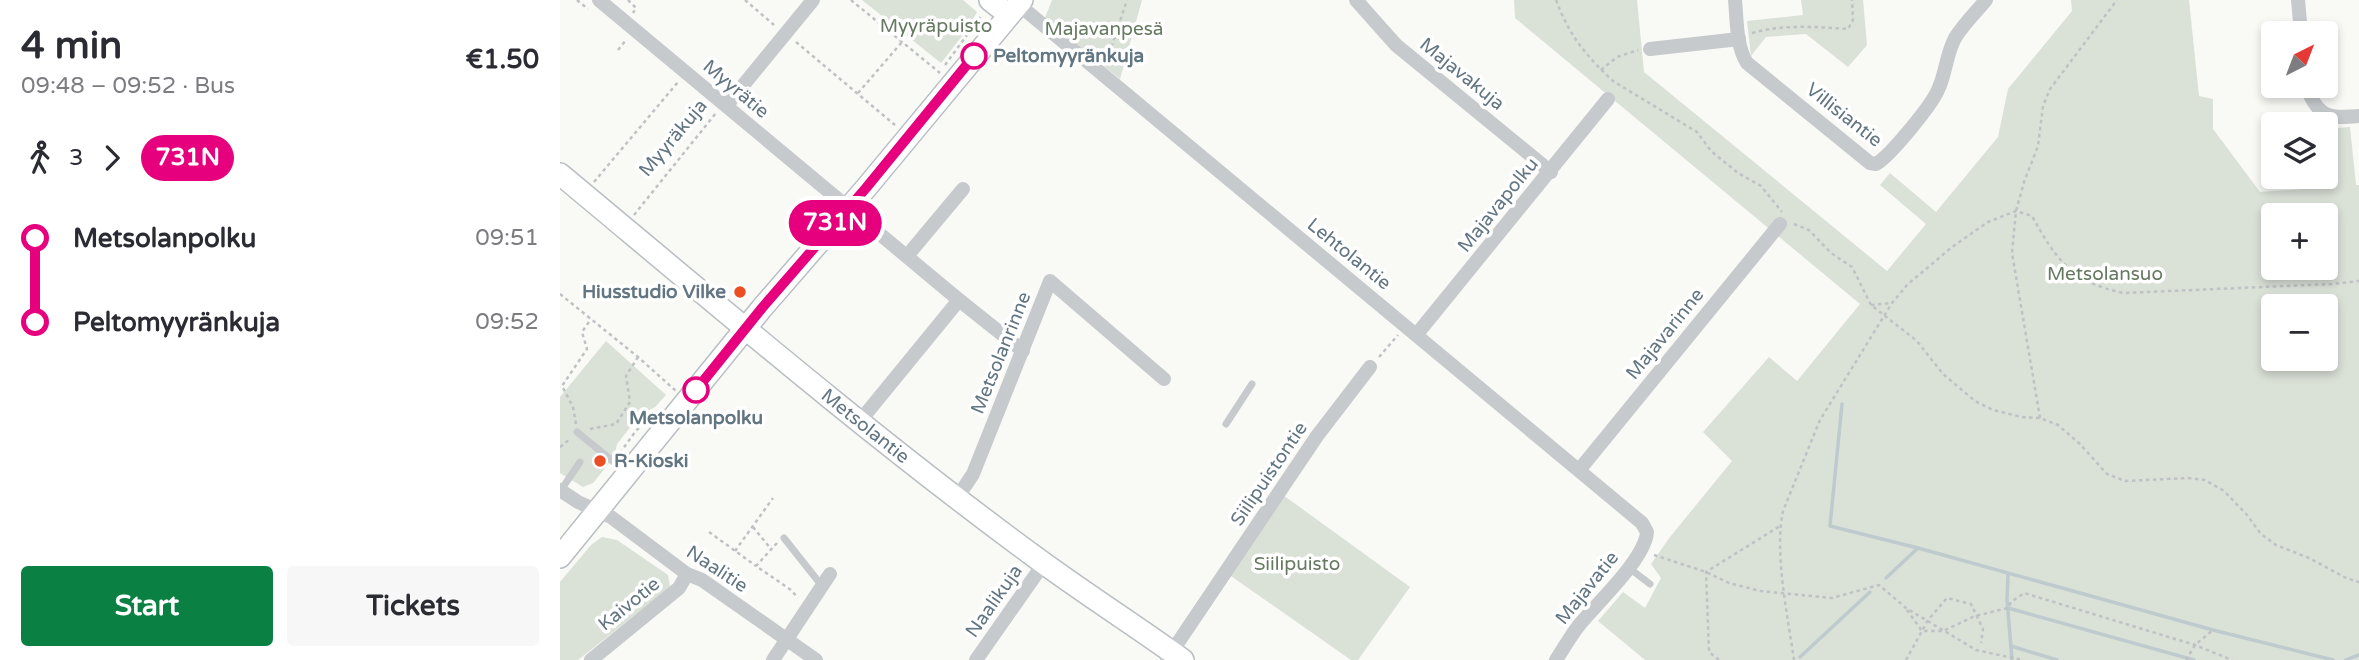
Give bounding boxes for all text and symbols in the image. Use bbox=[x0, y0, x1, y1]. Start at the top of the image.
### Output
park label: Myyräpuisto bbox=[880, 15, 992, 37]
park label: Majavanpesä bbox=[1044, 18, 1164, 40]
north arrow bbox=[2261, 21, 2338, 98]
map controls bbox=[2261, 21, 2338, 371]
text: 4 min bbox=[21, 23, 122, 69]
street label: Majavakuja bbox=[1415, 33, 1509, 115]
marker: Peltomyyränkuja bbox=[961, 43, 987, 69]
text: €1.50 bbox=[466, 44, 539, 75]
place label: Peltomyyränkuja bbox=[993, 45, 1144, 68]
street label: Myyrätie bbox=[699, 55, 773, 123]
text: 09:48 – 09:52 · Bus bbox=[21, 72, 235, 100]
street label: Villisiantie bbox=[1802, 78, 1886, 152]
street label: Myyräkuja bbox=[634, 95, 712, 181]
button: layers bbox=[2261, 112, 2338, 189]
icon: walk bbox=[21, 139, 59, 177]
icon: forward bbox=[93, 139, 131, 177]
text: 731N bbox=[155, 143, 220, 172]
text: 3 bbox=[69, 144, 83, 172]
street label: Majavapolku bbox=[1453, 153, 1543, 257]
line badge: 731N bbox=[786, 200, 884, 246]
button: + bbox=[2261, 203, 2338, 280]
text: 731N bbox=[803, 208, 867, 237]
street label: Lehtolantie bbox=[1303, 214, 1395, 294]
text: Metsolanpolku bbox=[73, 223, 256, 254]
text: 09:51 bbox=[475, 224, 539, 252]
park label: Metsolansuo bbox=[2047, 263, 2163, 285]
place label: Hiusstudio Vilke bbox=[582, 281, 726, 303]
marker: Hiusstudio Vilke bbox=[732, 284, 748, 300]
street label: Majavarinne bbox=[1622, 284, 1708, 384]
street label: Metsolanrinne bbox=[967, 289, 1035, 417]
button: − bbox=[2261, 294, 2338, 371]
text: Peltomyyränkuja bbox=[73, 307, 280, 338]
text: 09:52 bbox=[475, 308, 539, 336]
marker: Metsolanpolku bbox=[683, 377, 709, 403]
street label: Metsolantie bbox=[817, 384, 914, 468]
place label: Metsolanpolku bbox=[629, 407, 763, 430]
street label: Siilipuistontie bbox=[1226, 418, 1312, 530]
place label: R-Kioski bbox=[614, 450, 689, 472]
marker: R-Kioski bbox=[592, 453, 608, 469]
street label: Naalitie bbox=[682, 541, 752, 597]
street label: Majavatie bbox=[1551, 547, 1623, 629]
park label: Siilipuisto bbox=[1254, 553, 1340, 575]
street label: Naalikuja bbox=[961, 560, 1027, 642]
button: Start bbox=[21, 566, 273, 646]
button: Tickets bbox=[287, 566, 539, 646]
street label: Kaivotie bbox=[594, 573, 664, 635]

